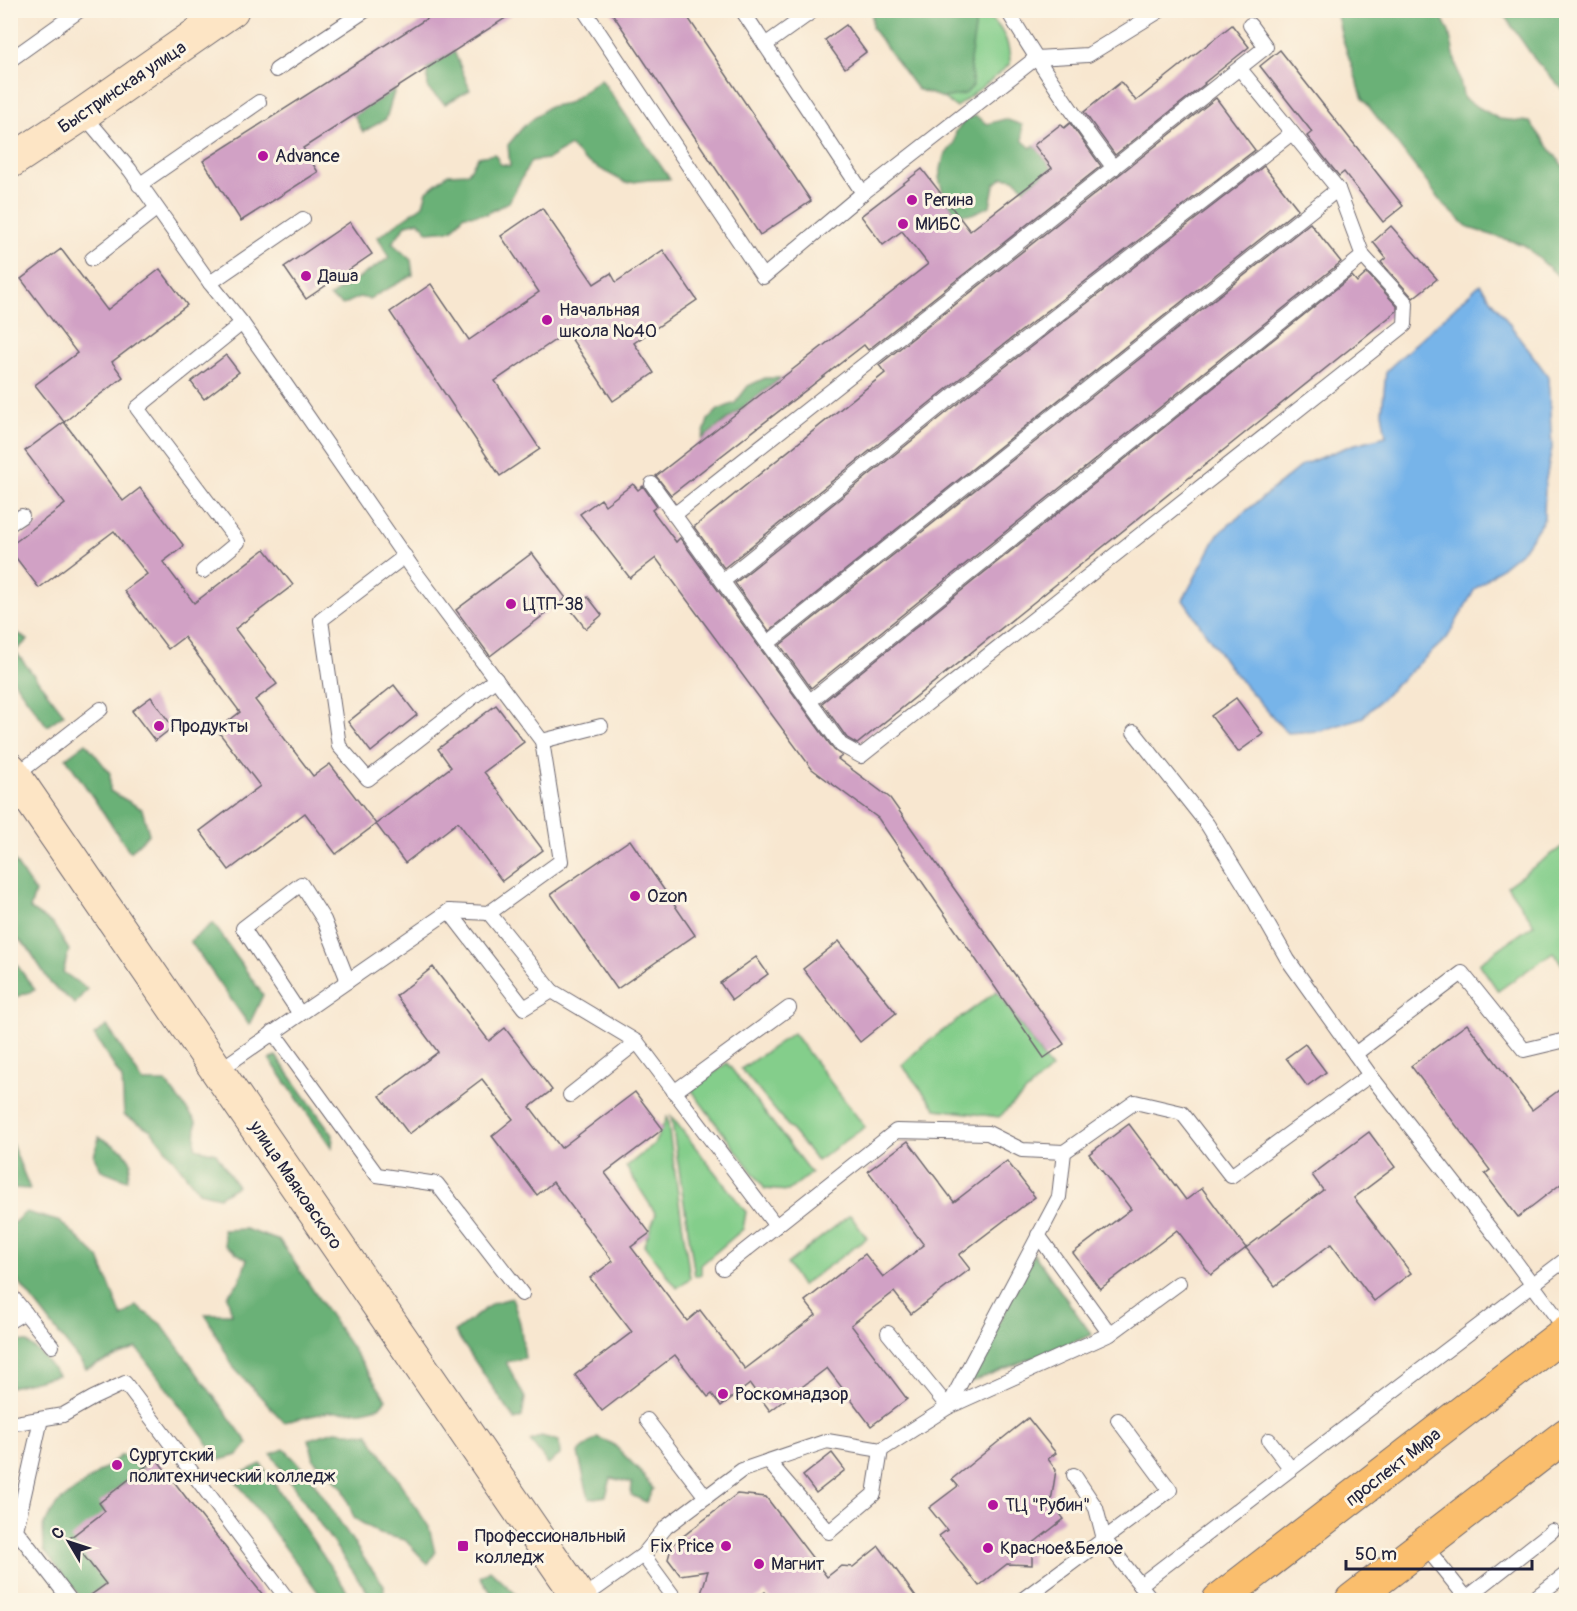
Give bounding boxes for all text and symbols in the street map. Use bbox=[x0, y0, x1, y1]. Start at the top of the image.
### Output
street label: Быстринская улица bbox=[54, 36, 191, 139]
place label: Advance bbox=[275, 145, 340, 168]
marker: Advance bbox=[256, 149, 270, 163]
place label: Регина bbox=[924, 189, 973, 212]
marker: Регина bbox=[905, 193, 919, 207]
place label: МИБС bbox=[915, 213, 961, 236]
marker: МИБС bbox=[896, 217, 910, 231]
place label: Даша bbox=[317, 265, 358, 288]
marker: Даша bbox=[299, 269, 313, 283]
place label: Начальная школа №40 bbox=[559, 299, 657, 343]
marker: Начальная школа №40 bbox=[540, 313, 554, 327]
place label: ЦТП-38 bbox=[523, 593, 583, 616]
marker: ЦТП-38 bbox=[504, 597, 518, 611]
place label: Продукты bbox=[171, 715, 248, 738]
marker: Продукты bbox=[152, 719, 166, 733]
place label: Ozon bbox=[647, 885, 687, 908]
marker: Ozon bbox=[628, 889, 642, 903]
street label: улица Маяковского bbox=[243, 1116, 347, 1254]
place label: Роскомнадзор bbox=[735, 1383, 849, 1406]
marker: Роскомнадзор bbox=[716, 1387, 730, 1401]
street label: проспект Мира bbox=[1341, 1423, 1446, 1512]
place label: Сургутский политехнический колледж bbox=[129, 1444, 336, 1488]
marker: Сургутский политехнический колледж bbox=[110, 1458, 124, 1472]
place label: ТЦ "Рубин" bbox=[1005, 1494, 1090, 1517]
marker: ТЦ "Рубин" bbox=[986, 1498, 1000, 1512]
north arrow bbox=[39, 1512, 99, 1572]
text: С bbox=[47, 1523, 69, 1543]
place label: Профессиональный колледж bbox=[475, 1525, 626, 1569]
scale bar bbox=[1346, 1533, 1532, 1571]
place label: Fix Price bbox=[650, 1535, 714, 1558]
place label: Красное&Белое bbox=[1000, 1537, 1123, 1560]
marker: Профессиональный колледж bbox=[456, 1539, 470, 1553]
marker: Fix Price bbox=[719, 1539, 733, 1553]
marker: Красное&Белое bbox=[981, 1541, 995, 1555]
text: 50 m bbox=[1355, 1543, 1397, 1566]
place label: Магнит bbox=[771, 1553, 824, 1576]
marker: Магнит bbox=[752, 1557, 766, 1571]

